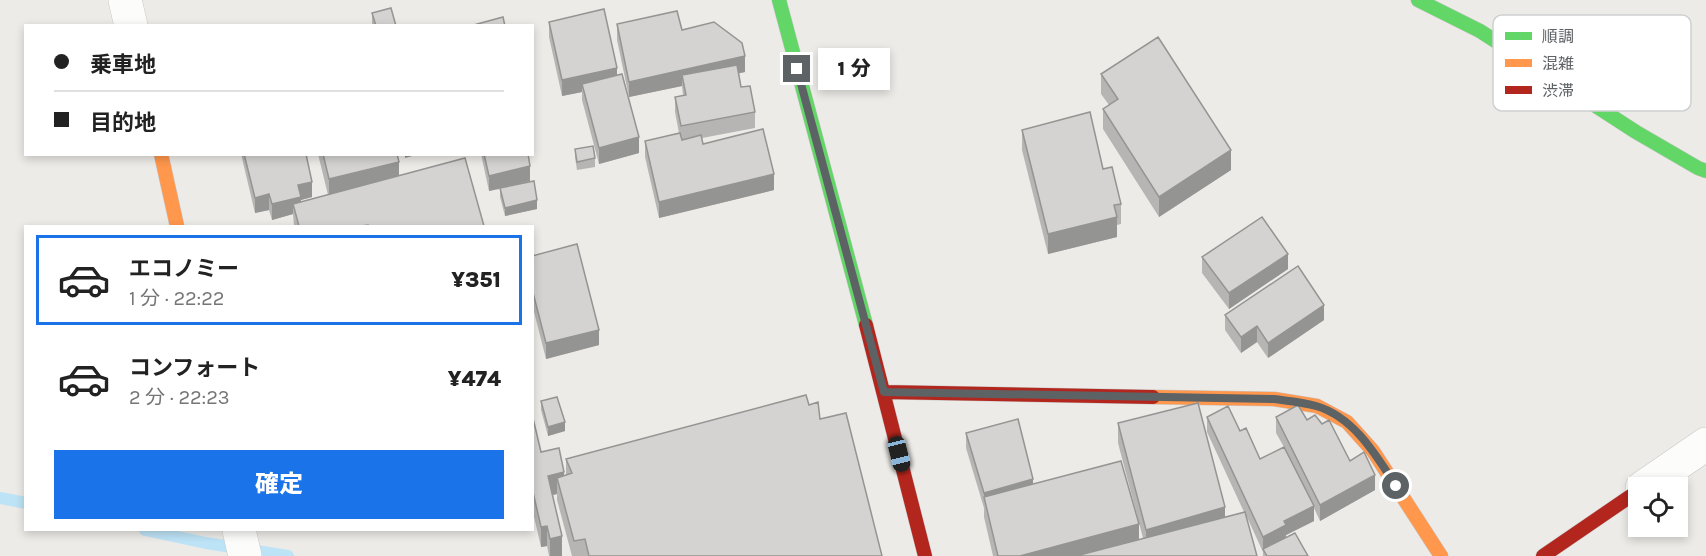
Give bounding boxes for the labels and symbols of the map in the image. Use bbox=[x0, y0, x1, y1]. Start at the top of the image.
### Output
legend bbox=[1493, 15, 1691, 111]
text: 順調 bbox=[1542, 27, 1574, 46]
callout: 1 分 bbox=[818, 48, 890, 90]
text: 混雑 bbox=[1542, 54, 1574, 73]
route end bbox=[783, 55, 810, 82]
text: 渋滞 bbox=[1542, 81, 1574, 100]
car bbox=[886, 434, 912, 474]
route start bbox=[1382, 472, 1409, 499]

